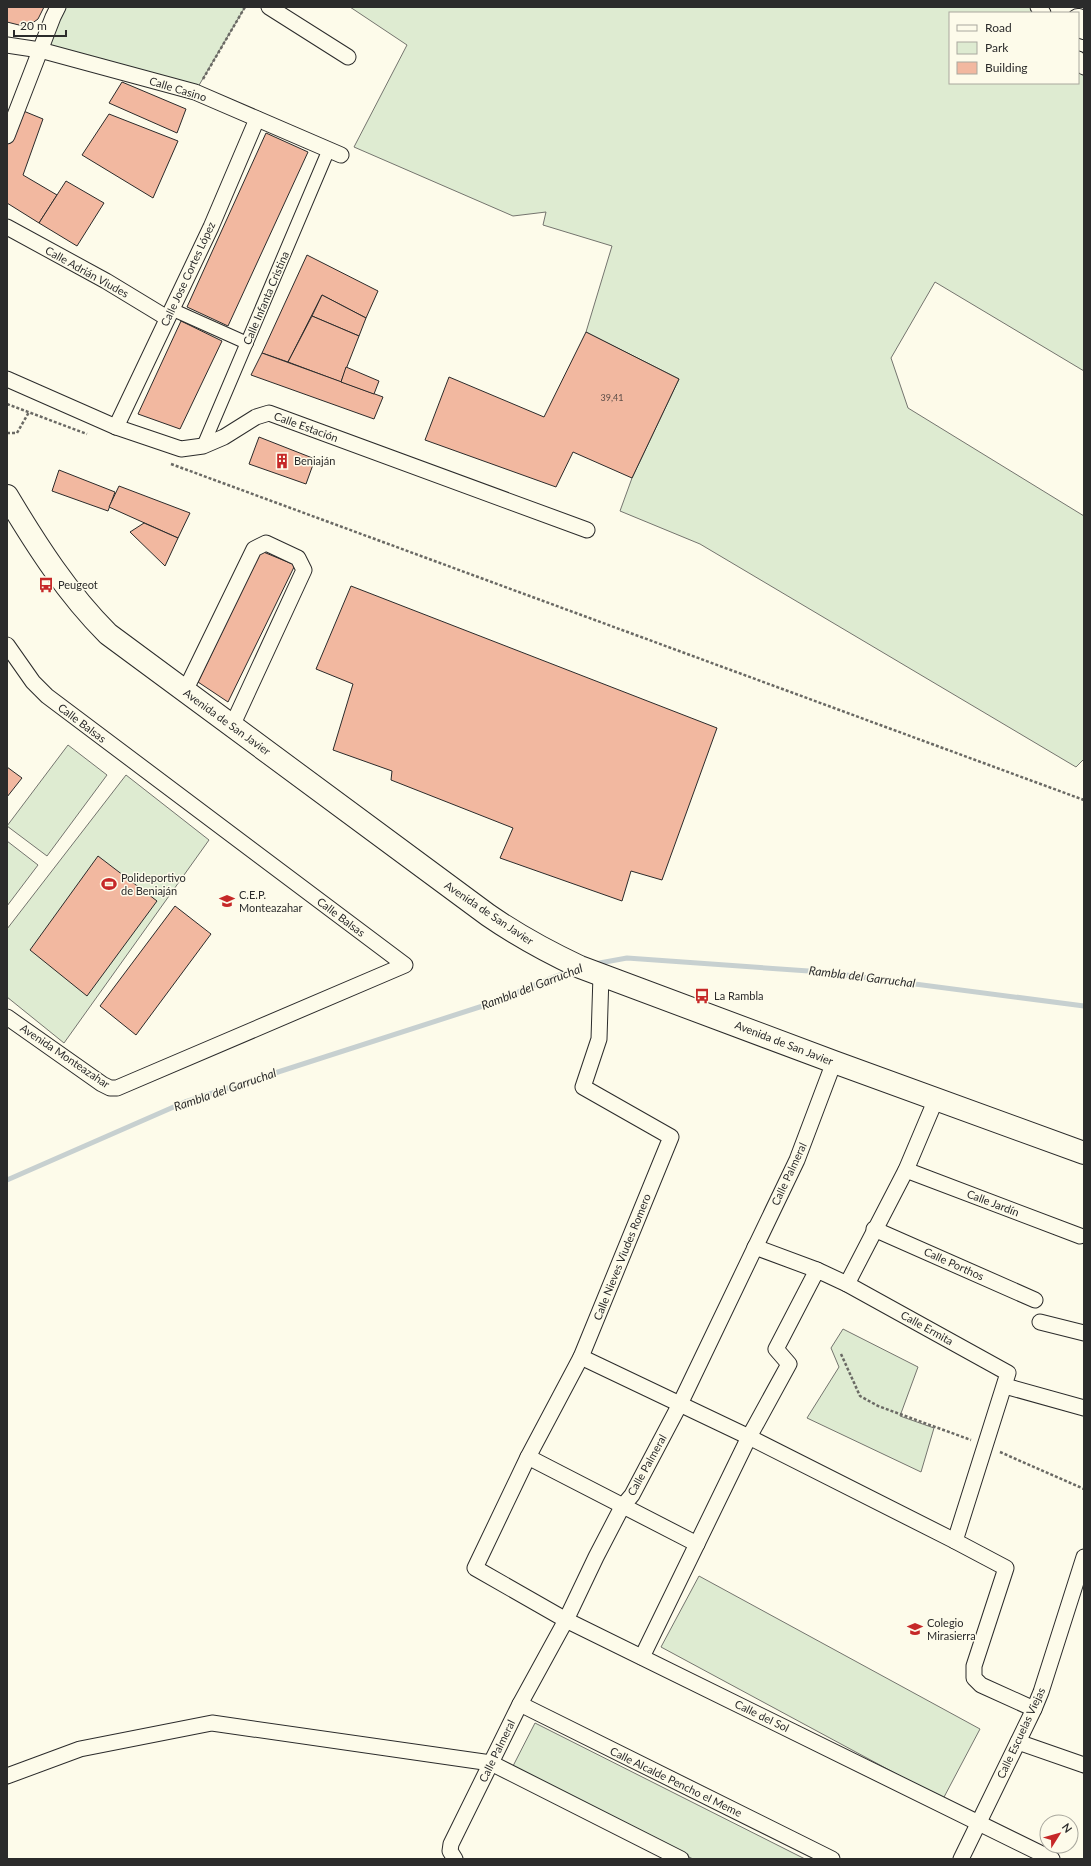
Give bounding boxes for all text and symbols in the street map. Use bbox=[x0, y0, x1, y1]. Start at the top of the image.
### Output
scale bar bbox=[14, 12, 66, 38]
legend bbox=[949, 12, 1079, 84]
text: 20 m bbox=[20, 18, 47, 33]
text: Road bbox=[985, 20, 1012, 35]
text: Park bbox=[985, 40, 1009, 55]
text: Building bbox=[985, 60, 1028, 75]
street label: Calle Casino bbox=[148, 74, 208, 103]
street label: Calle Jose Cortes López bbox=[158, 220, 217, 328]
street label: Calle Adrián Viudes bbox=[43, 243, 131, 300]
street label: Calle Infanta Cristina bbox=[240, 249, 291, 347]
house number: 39,41 bbox=[601, 392, 623, 403]
street label: Calle Estación bbox=[272, 409, 340, 444]
building icon: Beniaján bbox=[273, 452, 291, 470]
place label: Beniaján bbox=[294, 454, 335, 467]
bus stop icon: Peugeot bbox=[37, 576, 55, 594]
place label: Peugeot bbox=[58, 578, 98, 591]
street label: Avenida de San Javier bbox=[181, 686, 273, 757]
street label: Calle Balsas bbox=[56, 700, 109, 745]
place label: Polideportivo de Beniaján bbox=[121, 871, 186, 897]
sports icon: Polideportivo de Beniaján bbox=[100, 875, 118, 893]
street label: Avenida de San Javier bbox=[442, 878, 536, 947]
place label: C.E.P. Monteazahar bbox=[239, 888, 303, 914]
school or university icon: C.E.P. Monteazahar bbox=[218, 892, 236, 910]
street label: Calle Balsas bbox=[315, 894, 368, 939]
water label: Rambla del Garruchal bbox=[479, 960, 585, 1013]
water label: Rambla del Garruchal bbox=[808, 963, 917, 991]
bus stop icon: La Rambla bbox=[693, 987, 711, 1005]
place label: La Rambla bbox=[714, 989, 763, 1002]
street label: Avenida de San Javier bbox=[733, 1018, 835, 1067]
street label: Avenida Monteazahar bbox=[18, 1021, 112, 1090]
water label: Rambla del Garruchal bbox=[172, 1065, 278, 1114]
street label: Calle Palmeral bbox=[768, 1140, 809, 1207]
street label: Calle Jardín bbox=[965, 1187, 1021, 1218]
street label: Calle Nieves Viudes Romero bbox=[590, 1192, 653, 1322]
street label: Calle Porthos bbox=[922, 1245, 986, 1283]
street label: Calle Ermita bbox=[899, 1308, 956, 1347]
street label: Calle Palmeral bbox=[624, 1432, 669, 1498]
place label: Colegio Mirasierra bbox=[927, 1616, 976, 1642]
school or university icon: Colegio Mirasierra bbox=[906, 1620, 924, 1638]
street label: Calle Escuelas Viejas bbox=[994, 1685, 1047, 1780]
street label: Calle del Sol bbox=[733, 1697, 791, 1734]
street label: Calle Palmeral bbox=[476, 1717, 517, 1784]
street label: Calle Alcalde Pencho el Meme bbox=[608, 1744, 744, 1819]
north arrow bbox=[1039, 1814, 1079, 1854]
text: N bbox=[1060, 1820, 1075, 1835]

